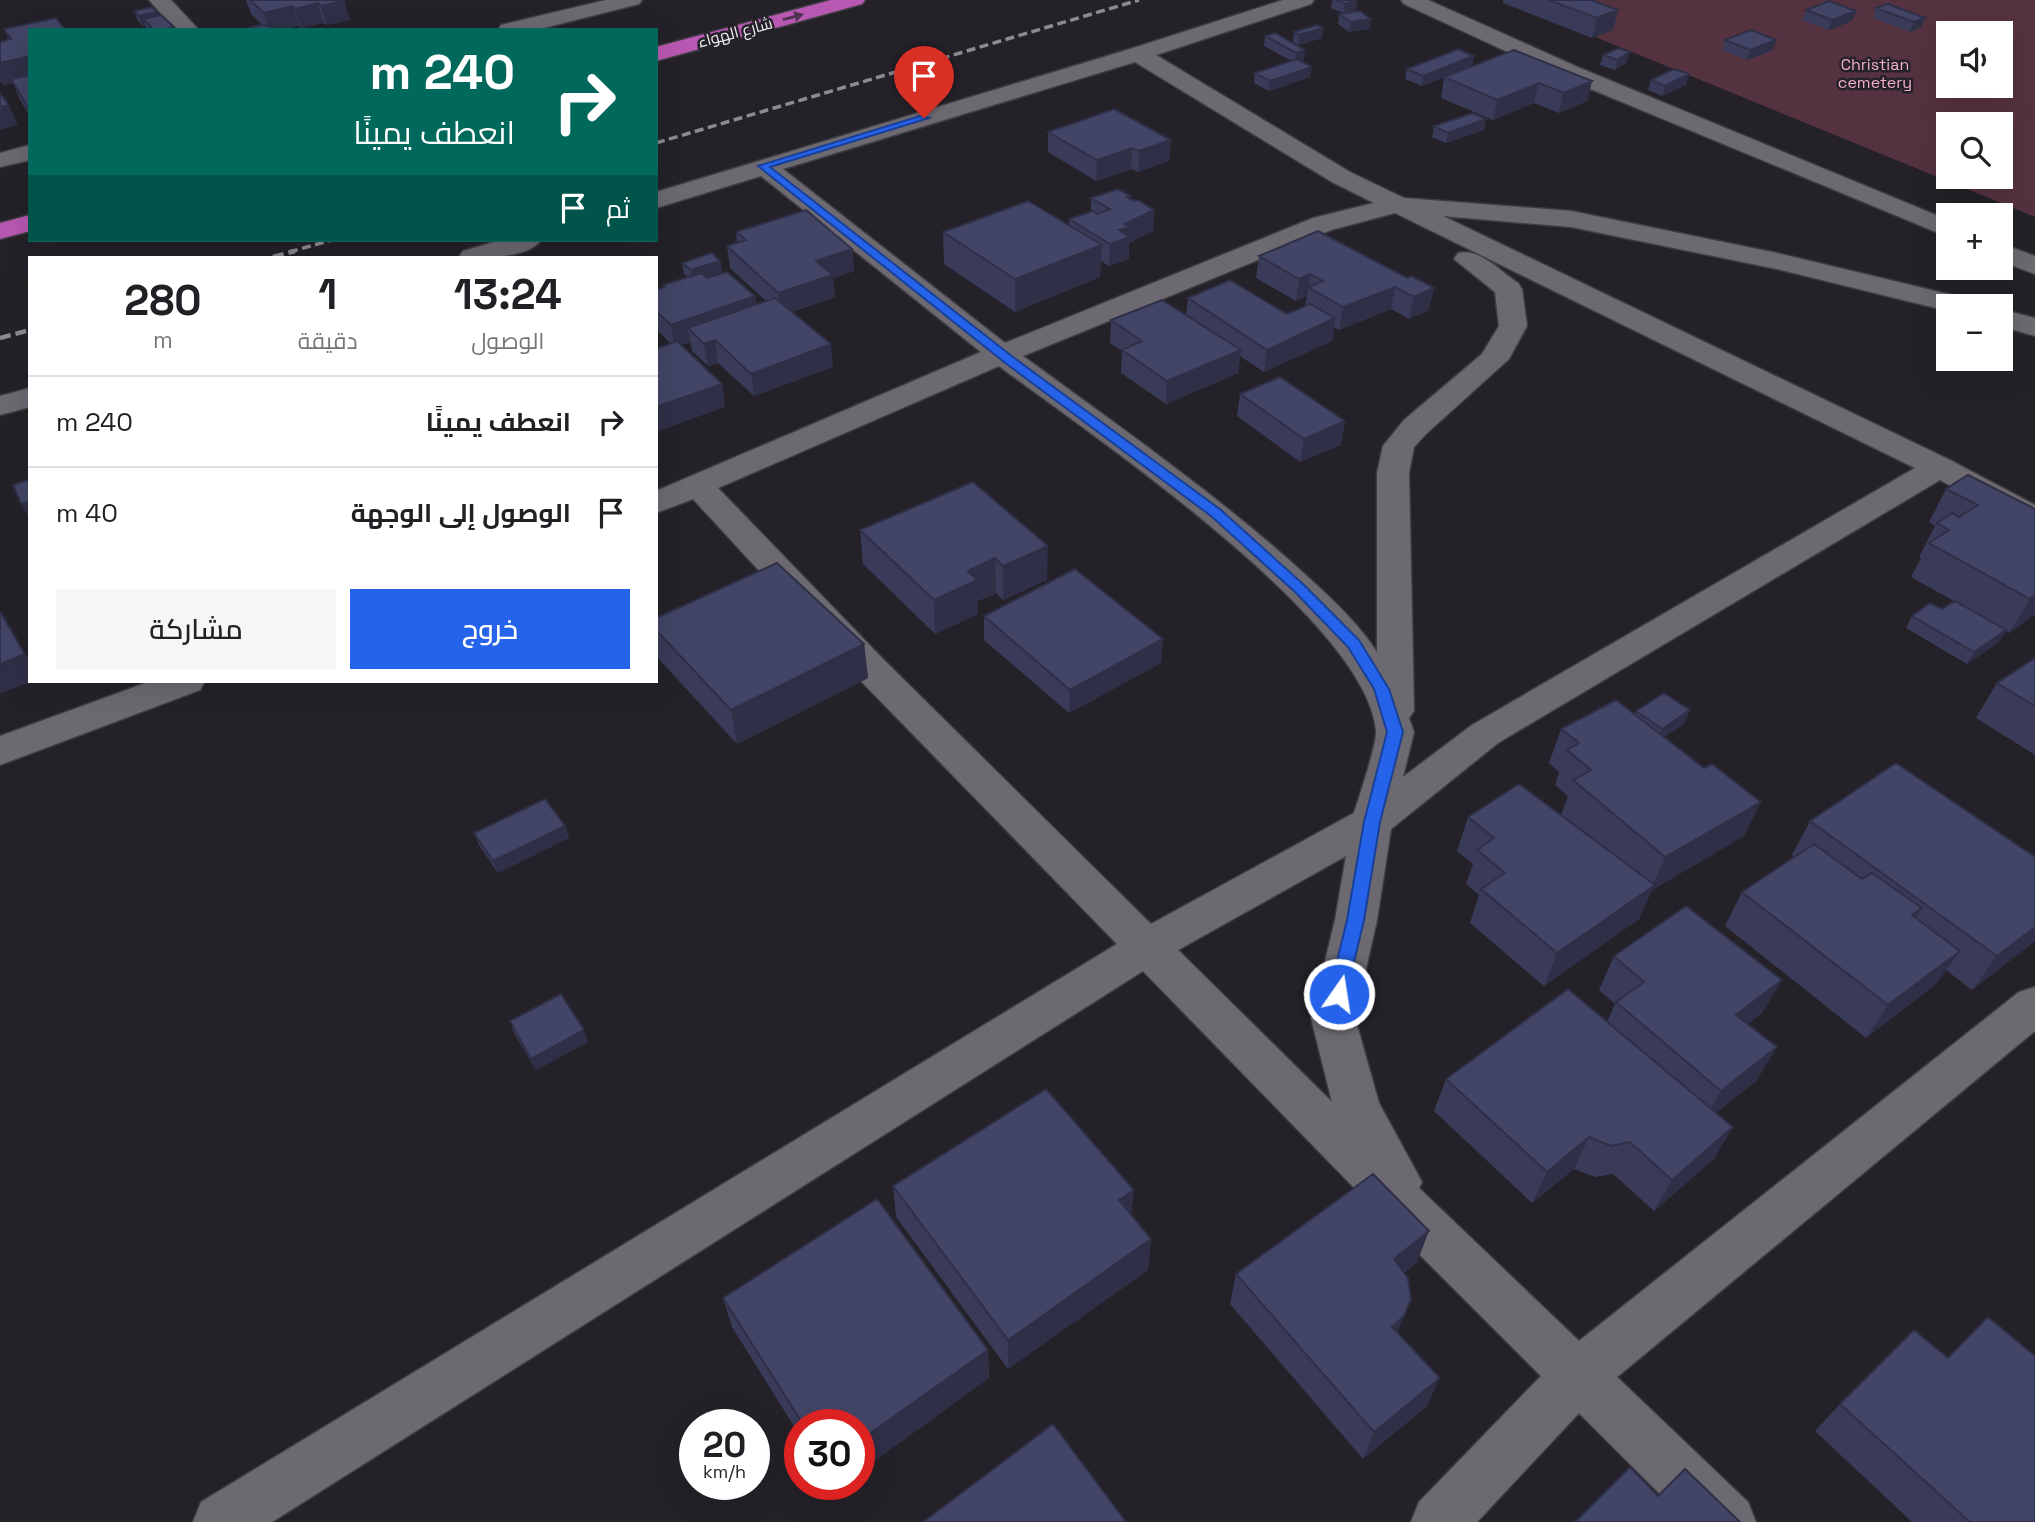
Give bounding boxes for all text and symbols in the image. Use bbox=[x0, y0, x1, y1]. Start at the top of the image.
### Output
one-way arrow bbox=[783, 11, 804, 21]
street label: شارع الهواء bbox=[695, 12, 775, 54]
map controls bbox=[1936, 21, 2013, 371]
button: sound bbox=[1936, 21, 2013, 98]
text: 240 m bbox=[369, 41, 515, 103]
pin bbox=[894, 46, 954, 118]
park label: Christian cemetery bbox=[1838, 54, 1912, 93]
icon: right bbox=[539, 56, 630, 147]
icon: arrive bbox=[905, 57, 943, 95]
button: search bbox=[1936, 112, 2013, 189]
text: انعطف يمينًا bbox=[353, 113, 515, 153]
icon: arrive bbox=[554, 189, 592, 227]
text: ثم bbox=[606, 192, 630, 226]
button: + bbox=[1936, 203, 2013, 280]
text: 1 bbox=[318, 268, 337, 321]
text: 13:24 bbox=[454, 268, 562, 321]
text: 280 bbox=[124, 274, 202, 327]
button: − bbox=[1936, 294, 2013, 371]
text: m bbox=[153, 325, 173, 355]
text: دقيقة bbox=[298, 326, 358, 356]
text: الوصول bbox=[471, 326, 544, 356]
icon: right bbox=[592, 403, 630, 441]
text: 240 m bbox=[56, 405, 133, 439]
text: انعطف يمينًا bbox=[426, 405, 571, 439]
icon: arrive bbox=[592, 494, 630, 532]
text: 40 m bbox=[56, 496, 118, 530]
text: الوصول إلى الوجهة bbox=[351, 496, 571, 530]
button: مشاركة bbox=[56, 589, 336, 669]
button: خروج bbox=[350, 589, 630, 669]
position arrow bbox=[1302, 957, 1376, 1031]
speed limit sign: 30 bbox=[784, 1409, 875, 1500]
text: 20 bbox=[703, 1423, 746, 1467]
text: km/h bbox=[703, 1460, 746, 1483]

